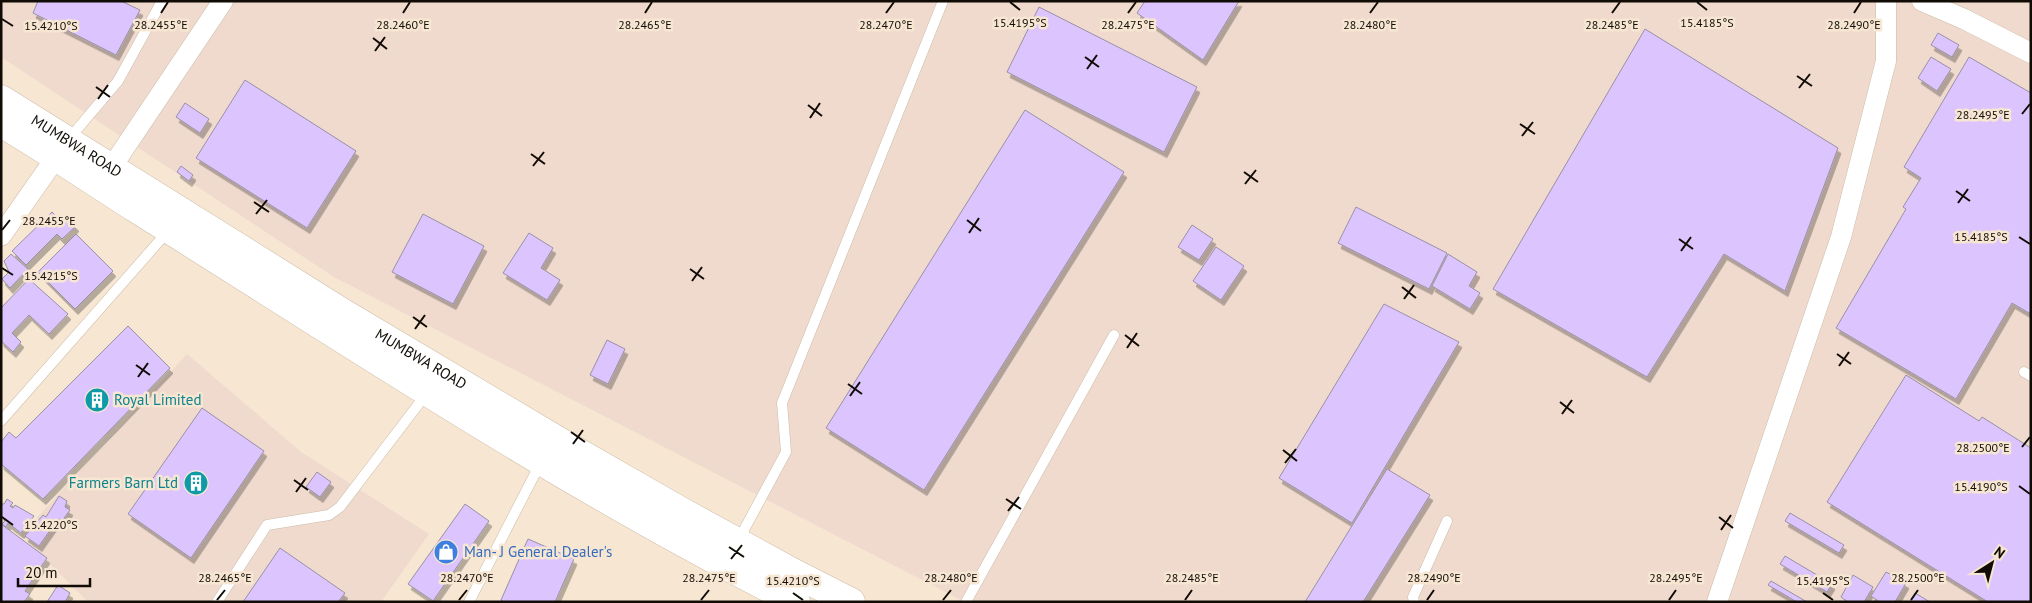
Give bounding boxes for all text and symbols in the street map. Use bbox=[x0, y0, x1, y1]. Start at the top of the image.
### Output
text: 15.4195°S bbox=[993, 15, 1047, 30]
text: 15.4185°S bbox=[1680, 15, 1734, 30]
text: 28.2455°E bbox=[134, 17, 188, 32]
text: 28.2460°E bbox=[376, 17, 430, 32]
text: 28.2465°E bbox=[618, 17, 672, 32]
text: 28.2470°E bbox=[859, 17, 913, 32]
text: 28.2475°E bbox=[1101, 17, 1155, 32]
text: 28.2480°E bbox=[1343, 17, 1397, 32]
text: 28.2485°E bbox=[1585, 17, 1639, 32]
text: 28.2490°E bbox=[1827, 17, 1881, 32]
text: 15.4210°S bbox=[24, 18, 78, 33]
text: 28.2495°E bbox=[1956, 107, 2010, 122]
street label: MUMBWA ROAD bbox=[28, 110, 126, 181]
text: 28.2455°E bbox=[22, 213, 76, 228]
text: 15.4185°S bbox=[1954, 229, 2008, 244]
text: 15.4215°S bbox=[24, 268, 78, 283]
street label: MUMBWA ROAD bbox=[372, 324, 470, 393]
building icon: Royal Limited bbox=[84, 387, 110, 413]
place label: Royal Limited bbox=[114, 390, 201, 409]
text: 28.2500°E bbox=[1956, 440, 2010, 455]
building icon: Farmers Barn Ltd bbox=[183, 470, 209, 496]
place label: Farmers Barn Ltd bbox=[69, 473, 178, 492]
text: 15.4190°S bbox=[1954, 479, 2008, 494]
text: 15.4220°S bbox=[24, 517, 78, 532]
north arrow bbox=[1967, 538, 2017, 588]
shop icon: Man- J General Dealer's bbox=[433, 539, 459, 565]
place label: Man- J General Dealer's bbox=[464, 542, 612, 561]
text: N bbox=[1991, 542, 2009, 562]
scale bar bbox=[18, 556, 90, 588]
text: 20 m bbox=[25, 563, 58, 582]
text: 28.2465°E bbox=[198, 570, 252, 585]
text: 28.2470°E bbox=[440, 570, 494, 585]
text: 28.2475°E bbox=[682, 570, 736, 585]
text: 28.2480°E bbox=[924, 570, 978, 585]
text: 28.2485°E bbox=[1165, 570, 1219, 585]
text: 28.2490°E bbox=[1407, 570, 1461, 585]
text: 28.2495°E bbox=[1649, 570, 1703, 585]
text: 28.2500°E bbox=[1891, 570, 1945, 585]
text: 15.4210°S bbox=[766, 573, 820, 588]
text: 15.4195°S bbox=[1796, 573, 1850, 588]

